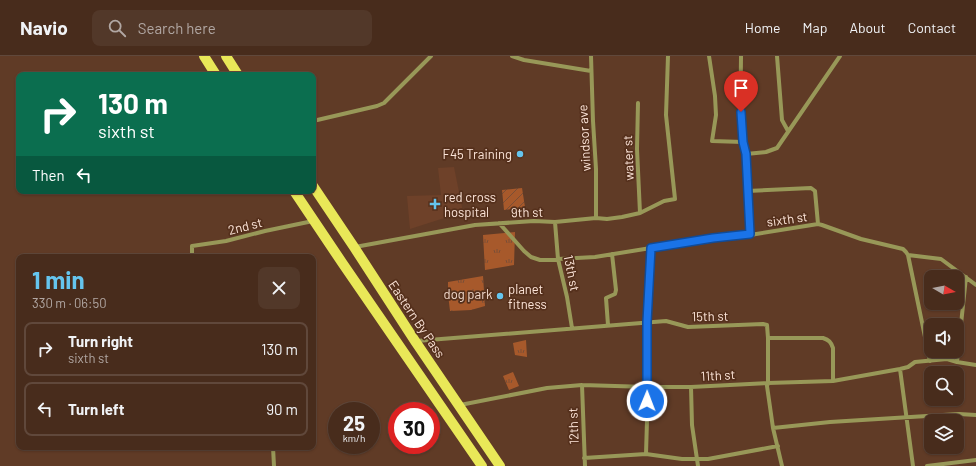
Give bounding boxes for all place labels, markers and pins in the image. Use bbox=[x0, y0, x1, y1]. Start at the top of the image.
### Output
pin bbox=[724, 71, 758, 112]
place label: F45 Training bbox=[443, 146, 512, 162]
marker: F45 Training bbox=[515, 149, 525, 159]
place label: red cross hospital bbox=[444, 189, 496, 220]
marker: red cross hospital bbox=[429, 198, 441, 210]
place label: planet fitness bbox=[508, 281, 547, 312]
marker: planet fitness bbox=[495, 291, 505, 301]

